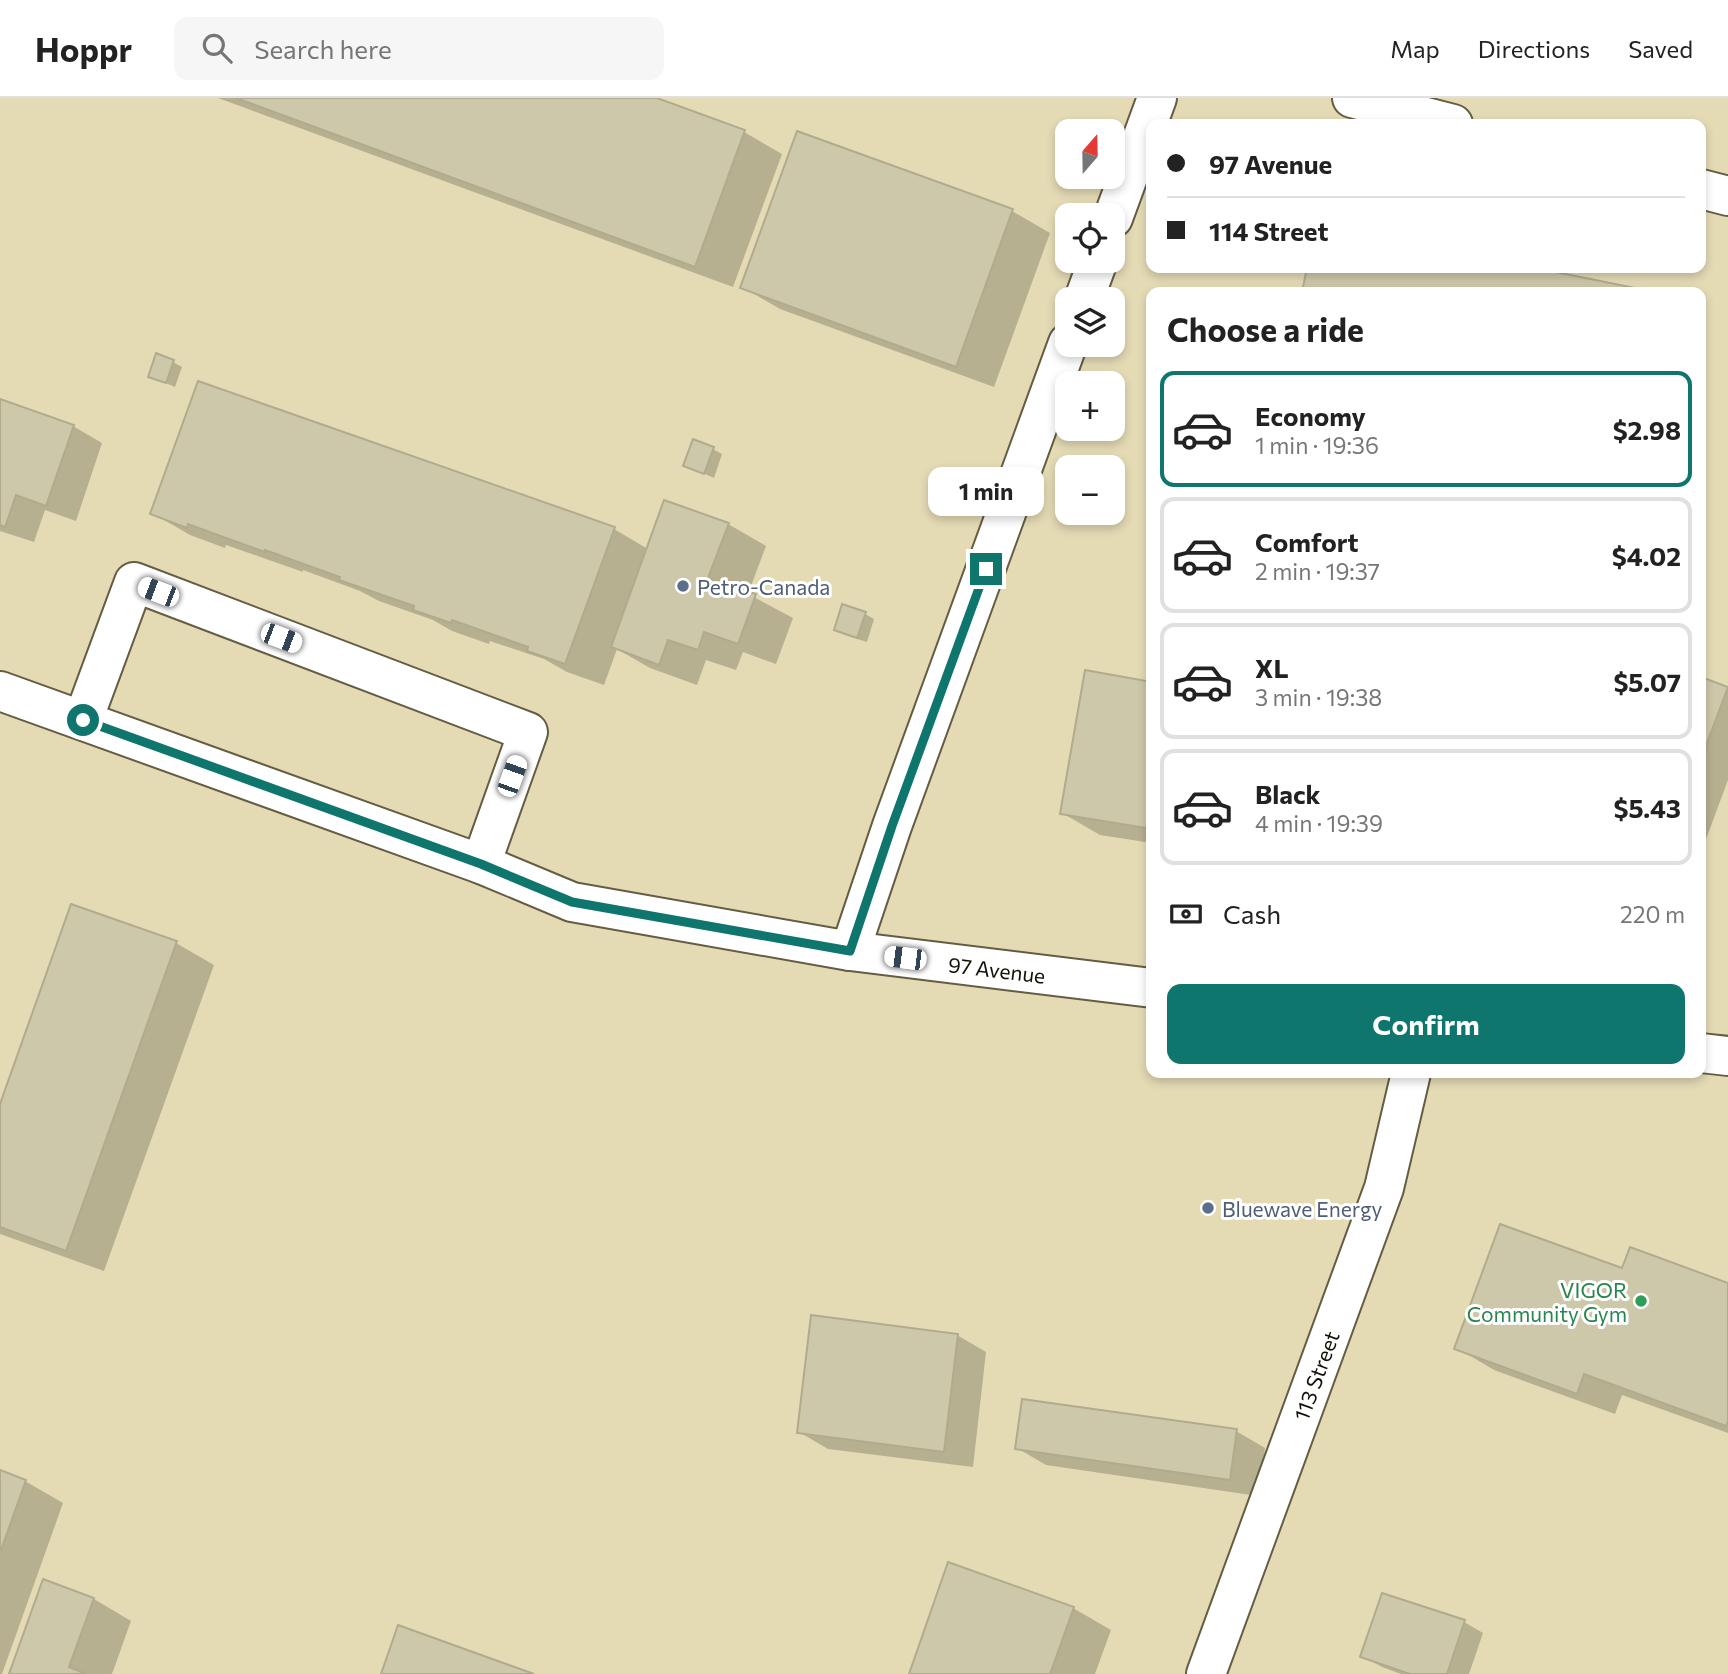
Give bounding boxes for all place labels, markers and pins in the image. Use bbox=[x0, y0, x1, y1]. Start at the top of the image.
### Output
place label: Petro-Canada bbox=[697, 574, 830, 599]
marker: Petro-Canada bbox=[675, 578, 691, 594]
place label: Bluewave Energy bbox=[1222, 1196, 1383, 1221]
marker: Bluewave Energy bbox=[1200, 1200, 1216, 1216]
place label: VIGOR Community Gym bbox=[1467, 1277, 1627, 1326]
marker: VIGOR Community Gym bbox=[1633, 1293, 1649, 1309]

